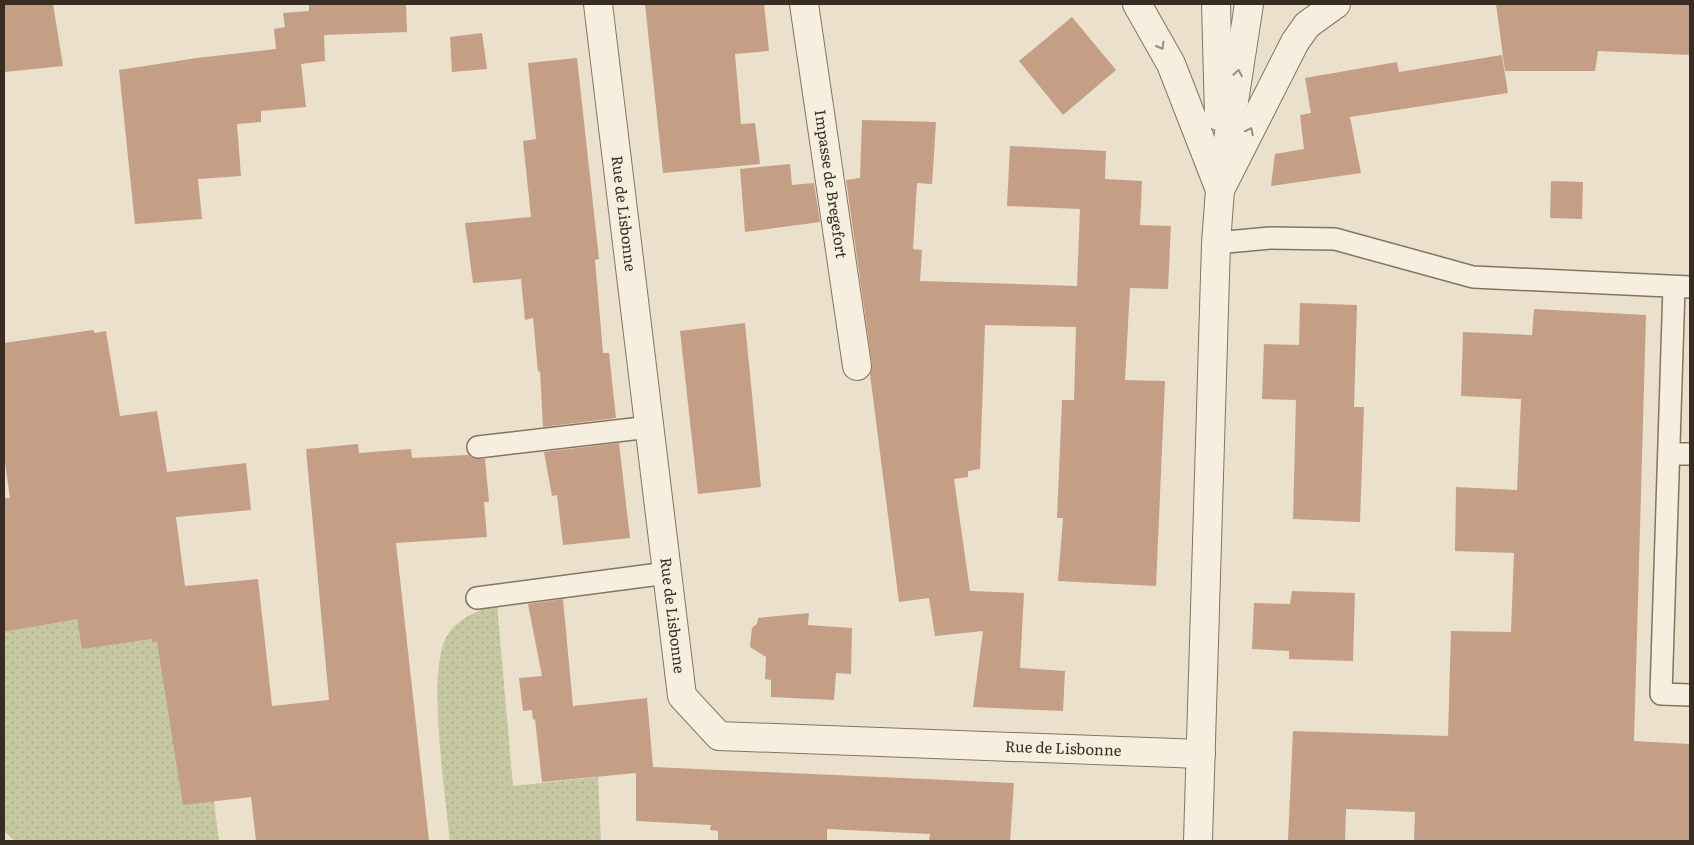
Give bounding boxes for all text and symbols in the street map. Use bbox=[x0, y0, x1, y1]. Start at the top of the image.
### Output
one-way arrow bbox=[1155, 41, 1165, 50]
one-way arrow bbox=[1233, 68, 1243, 77]
street label: Impasse de Bregefort bbox=[810, 108, 854, 260]
one-way arrow bbox=[1244, 127, 1254, 136]
street label: Rue de Lisbonne bbox=[606, 154, 643, 273]
street label: Rue de Lisbonne bbox=[655, 556, 692, 675]
street label: Rue de Lisbonne bbox=[1005, 734, 1122, 761]

